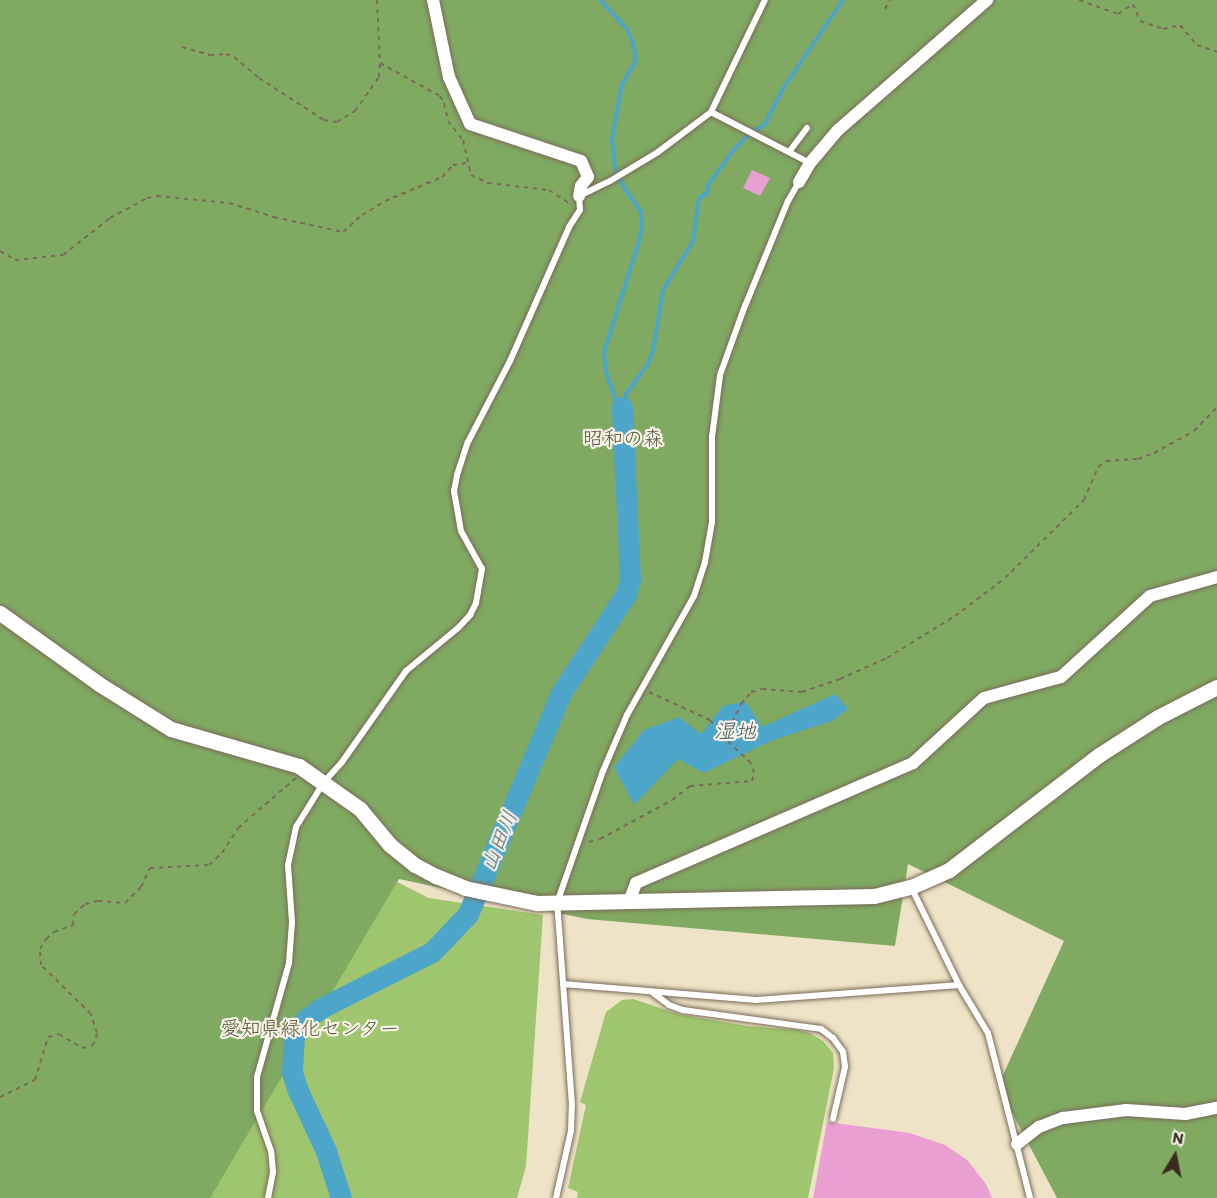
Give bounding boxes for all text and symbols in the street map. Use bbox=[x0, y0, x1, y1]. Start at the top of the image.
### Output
park label: 昭和の森 bbox=[583, 426, 663, 450]
water label: 湿地 bbox=[714, 718, 756, 744]
water label: 山田川 bbox=[475, 807, 523, 875]
park label: 愛知県緑化センター bbox=[220, 1016, 400, 1040]
north arrow bbox=[1145, 1126, 1205, 1186]
text: N bbox=[1171, 1127, 1185, 1148]

